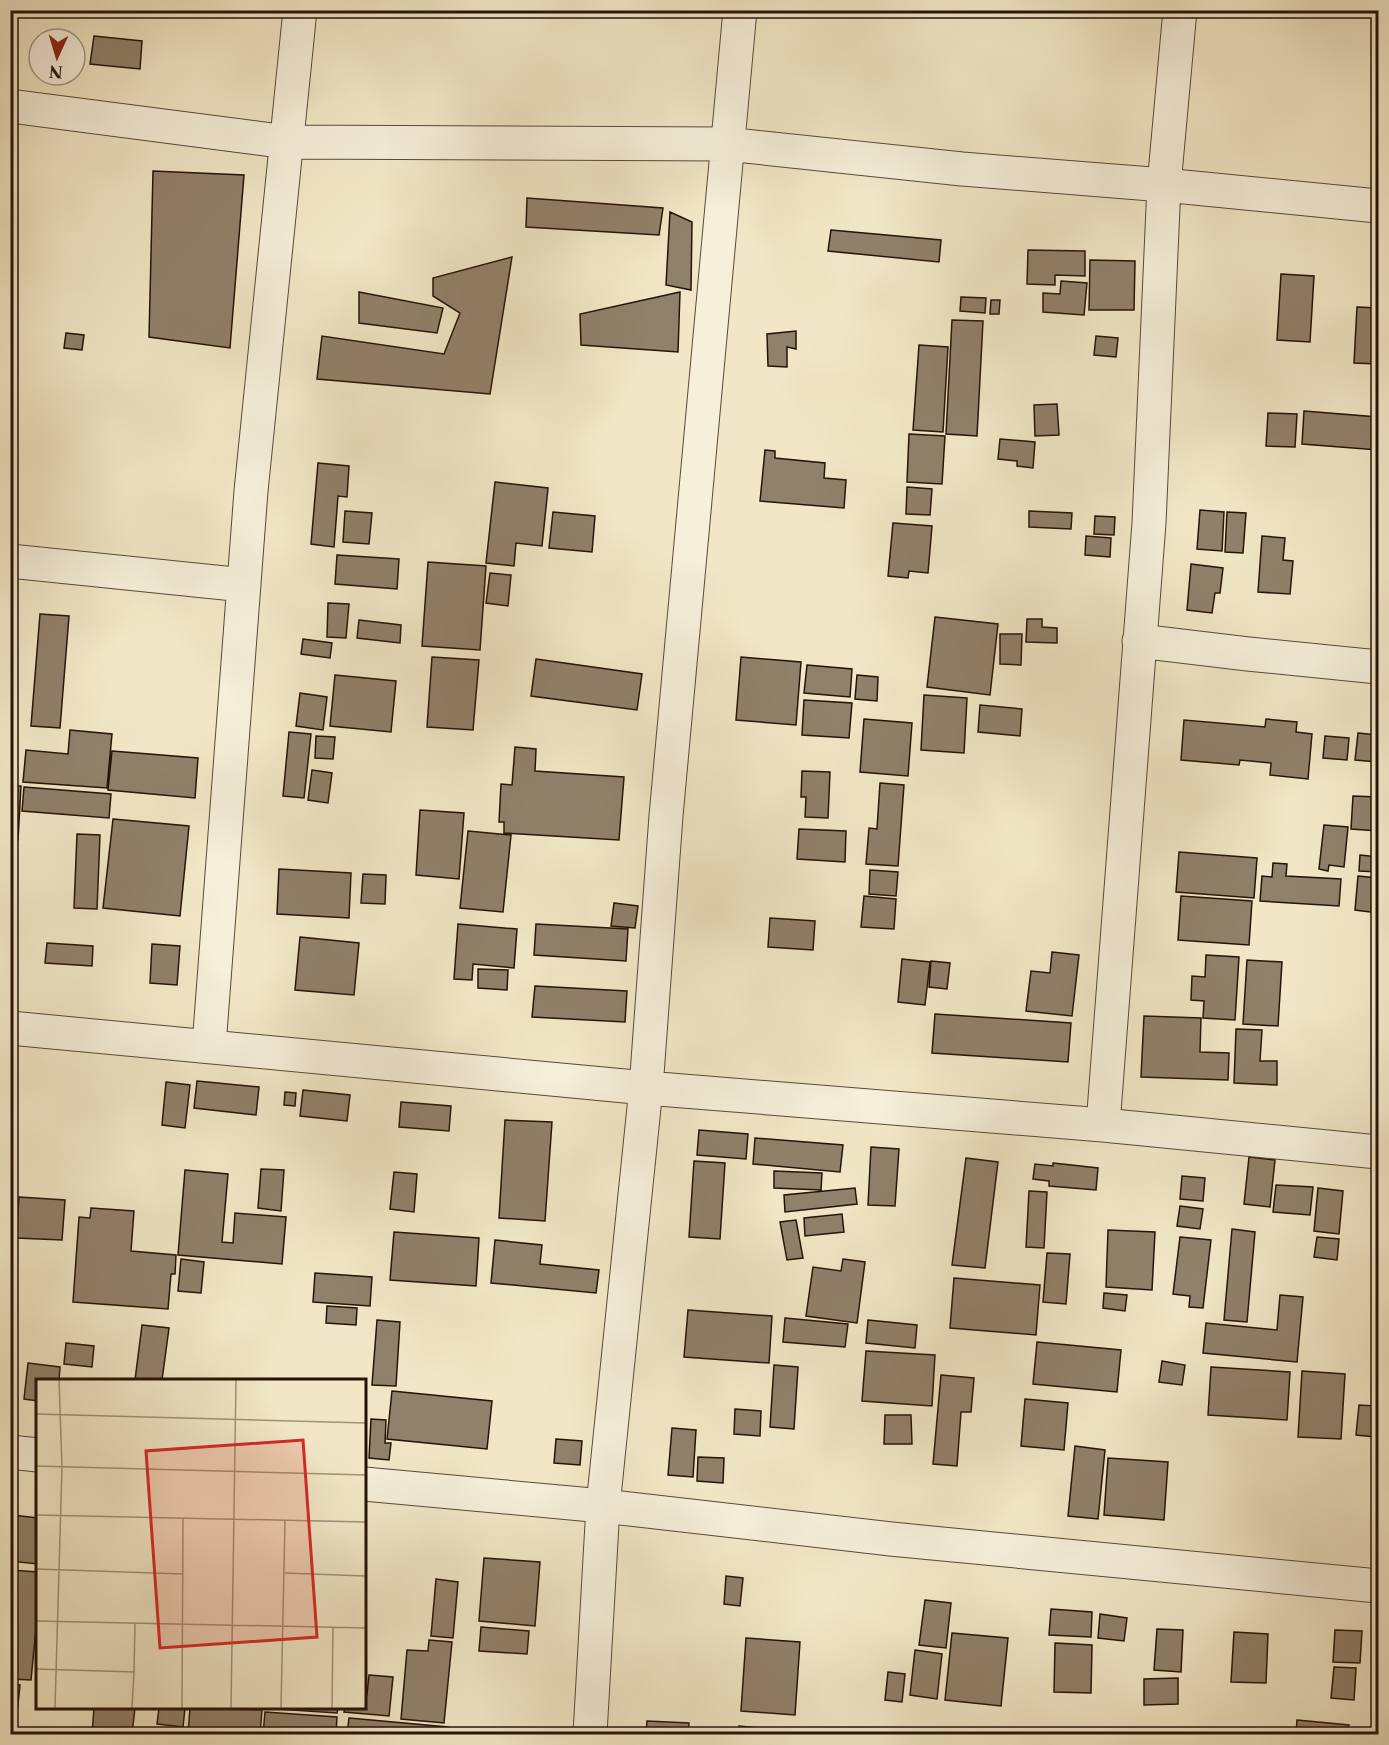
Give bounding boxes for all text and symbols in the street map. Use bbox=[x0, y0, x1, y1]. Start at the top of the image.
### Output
north arrow bbox=[27, 27, 87, 87]
text: N bbox=[48, 61, 64, 82]
inset map bbox=[36, 1379, 366, 1709]

